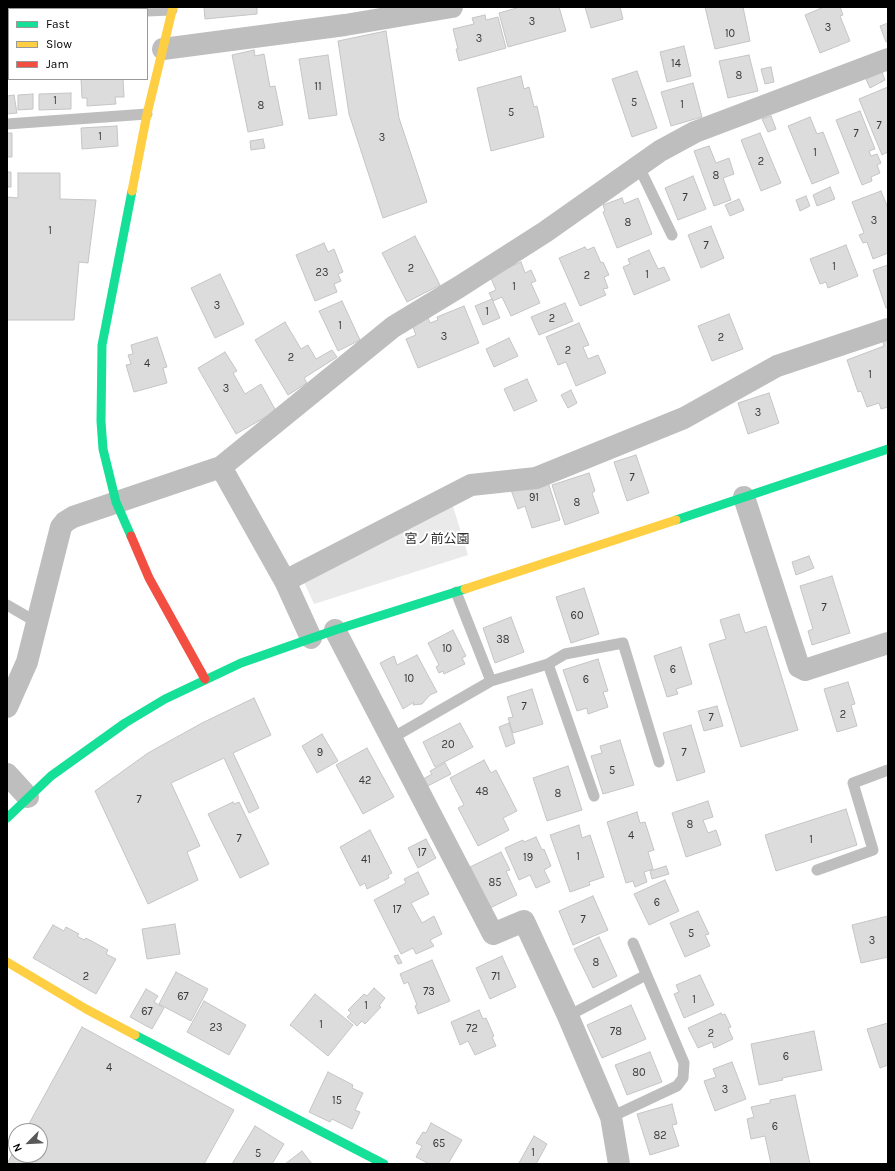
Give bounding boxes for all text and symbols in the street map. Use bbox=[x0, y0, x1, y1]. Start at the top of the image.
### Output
legend bbox=[8, 8, 148, 80]
house number: 3 bbox=[529, 15, 535, 29]
text: Fast bbox=[46, 17, 69, 31]
house number: 3 bbox=[825, 21, 831, 35]
house number: 10 bbox=[725, 27, 735, 41]
house number: 3 bbox=[476, 32, 482, 46]
text: Slow bbox=[46, 37, 72, 51]
text: Jam bbox=[46, 57, 69, 71]
house number: 14 bbox=[671, 57, 681, 71]
house number: 8 bbox=[736, 69, 742, 83]
house number: 11 bbox=[314, 80, 322, 94]
house number: 1 bbox=[53, 94, 57, 108]
house number: 5 bbox=[631, 96, 637, 110]
house number: 1 bbox=[680, 98, 684, 112]
house number: 8 bbox=[258, 99, 264, 113]
house number: 5 bbox=[508, 106, 514, 120]
house number: 7 bbox=[876, 119, 882, 133]
house number: 7 bbox=[853, 127, 859, 141]
house number: 1 bbox=[98, 130, 102, 144]
house number: 3 bbox=[379, 131, 385, 145]
house number: 1 bbox=[813, 146, 817, 160]
house number: 2 bbox=[758, 155, 764, 169]
house number: 8 bbox=[713, 169, 719, 183]
house number: 7 bbox=[682, 191, 688, 205]
house number: 3 bbox=[871, 214, 877, 228]
house number: 8 bbox=[625, 216, 631, 230]
house number: 1 bbox=[48, 224, 52, 238]
house number: 7 bbox=[703, 239, 709, 253]
house number: 1 bbox=[832, 260, 836, 274]
house number: 2 bbox=[408, 262, 414, 276]
house number: 23 bbox=[316, 266, 328, 280]
house number: 1 bbox=[645, 268, 649, 282]
house number: 2 bbox=[584, 269, 590, 283]
house number: 1 bbox=[512, 280, 516, 294]
house number: 3 bbox=[214, 299, 220, 313]
house number: 1 bbox=[485, 305, 489, 319]
house number: 2 bbox=[549, 312, 555, 326]
house number: 1 bbox=[338, 319, 342, 333]
house number: 3 bbox=[441, 330, 447, 344]
house number: 2 bbox=[718, 331, 724, 345]
house number: 2 bbox=[565, 344, 571, 358]
house number: 2 bbox=[288, 351, 294, 365]
house number: 4 bbox=[144, 357, 150, 371]
house number: 1 bbox=[868, 368, 872, 382]
house number: 3 bbox=[223, 382, 229, 396]
house number: 3 bbox=[755, 406, 761, 420]
house number: 7 bbox=[629, 471, 635, 485]
house number: 91 bbox=[529, 491, 539, 505]
house number: 8 bbox=[574, 496, 580, 510]
park label: 宮ノ前公園 bbox=[405, 531, 469, 547]
house number: 7 bbox=[821, 601, 827, 615]
house number: 60 bbox=[571, 609, 583, 623]
house number: 38 bbox=[496, 633, 510, 647]
house number: 10 bbox=[442, 642, 452, 656]
house number: 6 bbox=[670, 663, 676, 677]
house number: 10 bbox=[404, 672, 414, 686]
house number: 6 bbox=[583, 673, 589, 687]
house number: 7 bbox=[521, 700, 527, 714]
house number: 2 bbox=[840, 708, 846, 722]
house number: 7 bbox=[708, 711, 714, 725]
house number: 20 bbox=[442, 738, 454, 752]
house number: 9 bbox=[317, 746, 323, 760]
house number: 7 bbox=[681, 746, 687, 760]
house number: 5 bbox=[609, 764, 615, 778]
house number: 42 bbox=[359, 774, 371, 788]
house number: 48 bbox=[476, 785, 488, 799]
house number: 8 bbox=[555, 787, 561, 801]
house number: 7 bbox=[136, 793, 142, 807]
house number: 8 bbox=[687, 818, 693, 832]
house number: 4 bbox=[628, 829, 634, 843]
house number: 7 bbox=[236, 832, 242, 846]
house number: 1 bbox=[809, 833, 813, 847]
house number: 17 bbox=[418, 846, 426, 860]
house number: 1 bbox=[576, 850, 580, 864]
house number: 19 bbox=[523, 851, 533, 865]
house number: 41 bbox=[361, 853, 371, 867]
house number: 85 bbox=[489, 876, 501, 890]
house number: 6 bbox=[654, 896, 660, 910]
house number: 17 bbox=[393, 903, 401, 917]
house number: 7 bbox=[580, 913, 586, 927]
house number: 5 bbox=[688, 927, 694, 941]
house number: 3 bbox=[869, 934, 875, 948]
house number: 8 bbox=[593, 956, 599, 970]
house number: 2 bbox=[83, 970, 89, 984]
house number: 71 bbox=[492, 970, 500, 984]
house number: 73 bbox=[423, 985, 435, 999]
house number: 67 bbox=[177, 990, 189, 1004]
house number: 1 bbox=[692, 993, 696, 1007]
house number: 1 bbox=[364, 999, 368, 1013]
house number: 67 bbox=[141, 1005, 153, 1019]
house number: 1 bbox=[319, 1018, 323, 1032]
house number: 23 bbox=[210, 1021, 222, 1035]
house number: 72 bbox=[466, 1022, 478, 1036]
house number: 78 bbox=[610, 1025, 622, 1039]
house number: 2 bbox=[708, 1027, 714, 1041]
house number: 6 bbox=[783, 1050, 789, 1064]
house number: 4 bbox=[106, 1061, 112, 1075]
house number: 80 bbox=[632, 1066, 646, 1080]
house number: 3 bbox=[722, 1083, 728, 1097]
house number: 15 bbox=[332, 1094, 342, 1108]
house number: 6 bbox=[772, 1120, 778, 1134]
north arrow bbox=[8, 1123, 48, 1163]
house number: 82 bbox=[653, 1129, 667, 1143]
house number: 65 bbox=[433, 1137, 445, 1151]
text: N bbox=[10, 1141, 25, 1154]
house number: 1 bbox=[531, 1146, 535, 1160]
house number: 5 bbox=[255, 1147, 261, 1161]

